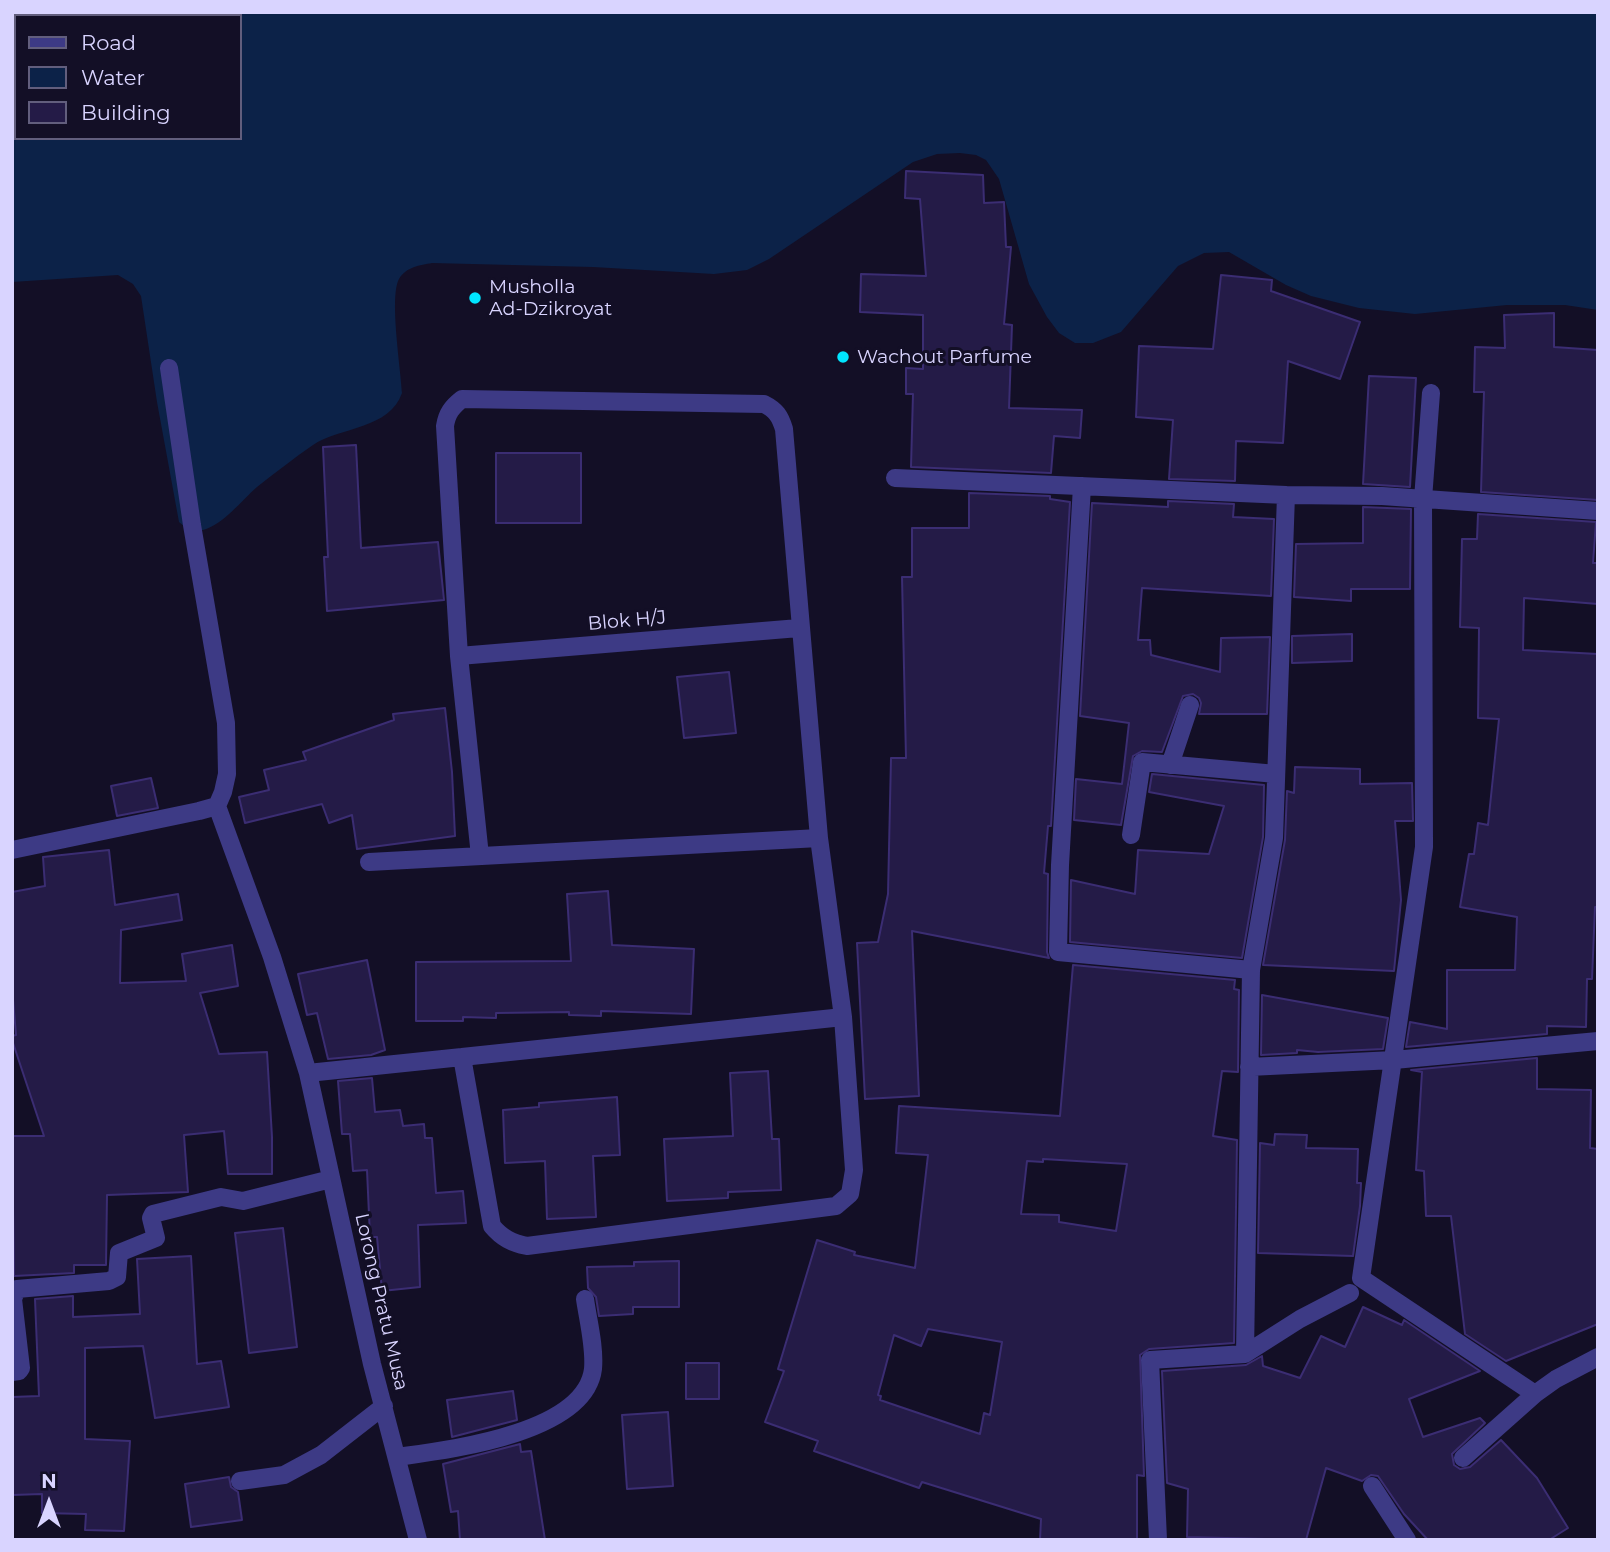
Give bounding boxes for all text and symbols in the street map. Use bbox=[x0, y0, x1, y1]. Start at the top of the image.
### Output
legend bbox=[14, 14, 242, 140]
text: Road bbox=[81, 30, 136, 55]
text: Water bbox=[81, 65, 145, 90]
text: Building bbox=[81, 100, 171, 125]
place label: Musholla Ad-Dzikroyat bbox=[489, 276, 612, 320]
marker: Musholla Ad-Dzikroyat bbox=[467, 290, 483, 306]
place label: Wachout Parfume bbox=[857, 346, 1032, 368]
marker: Wachout Parfume bbox=[835, 349, 851, 365]
street label: Blok H/J bbox=[587, 606, 667, 636]
street label: Lorong Pratu Musa bbox=[350, 1211, 412, 1393]
north arrow bbox=[14, 1468, 84, 1538]
text: N bbox=[41, 1470, 57, 1493]

